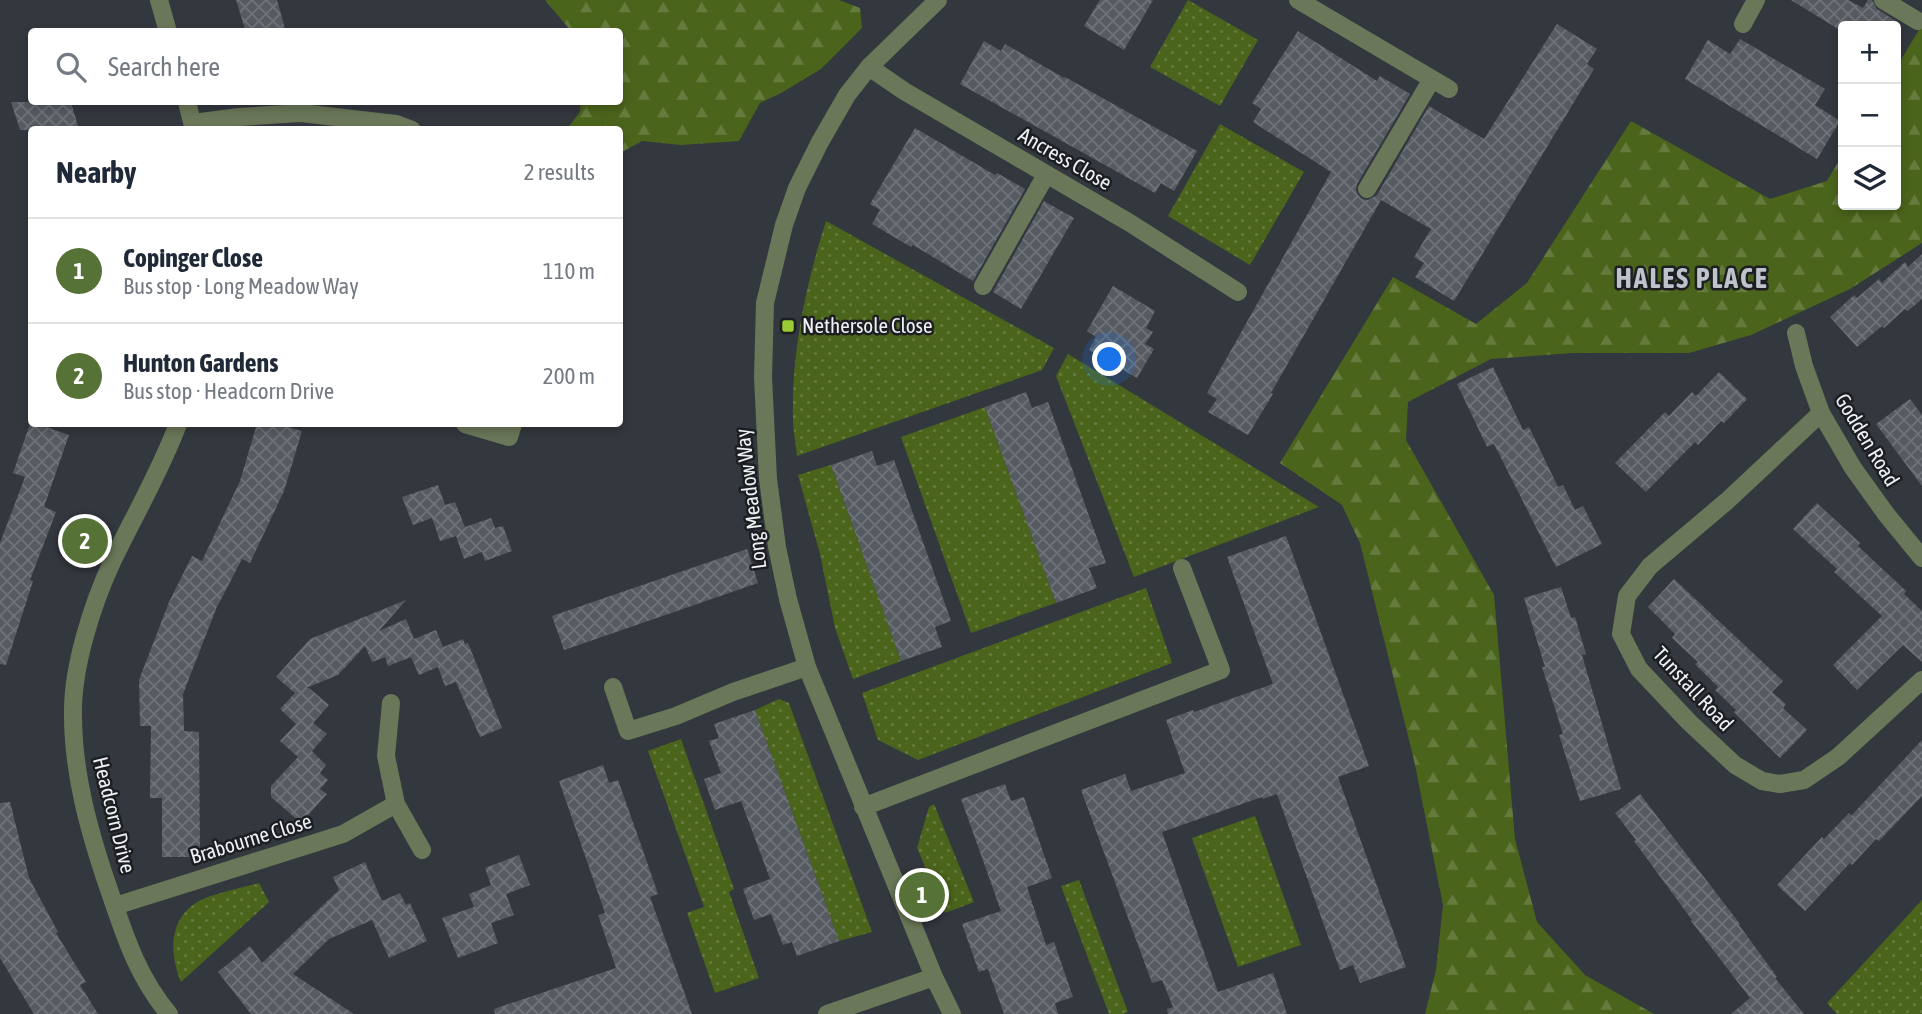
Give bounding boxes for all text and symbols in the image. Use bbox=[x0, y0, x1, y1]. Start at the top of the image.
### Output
map controls bbox=[1838, 21, 1901, 210]
button: + bbox=[1838, 21, 1901, 84]
search box bbox=[28, 28, 623, 105]
icon: search bbox=[52, 48, 90, 86]
text: Search here bbox=[108, 52, 220, 82]
button: − bbox=[1838, 84, 1901, 147]
street label: Ancress Close bbox=[1015, 122, 1116, 194]
button: layers bbox=[1838, 147, 1901, 210]
text: Nearby bbox=[56, 155, 136, 189]
text: 2 results bbox=[524, 159, 595, 185]
text: Copinger Close bbox=[123, 243, 263, 273]
text: 1 bbox=[74, 258, 84, 284]
text: 110 m bbox=[543, 258, 595, 284]
district label: HALES PLACE bbox=[1615, 262, 1769, 294]
text: Bus stop · Long Meadow Way bbox=[123, 273, 359, 299]
place label: Nethersole Close bbox=[802, 313, 933, 337]
marker: Nethersole Close bbox=[780, 318, 796, 334]
your location bbox=[1092, 342, 1126, 376]
text: Hunton Gardens bbox=[123, 348, 278, 378]
text: 2 bbox=[74, 363, 84, 389]
text: 200 m bbox=[543, 363, 595, 389]
text: Bus stop · Headcorn Drive bbox=[123, 378, 334, 404]
street label: Godden Road bbox=[1831, 389, 1905, 490]
street label: Long Meadow Way bbox=[729, 427, 771, 571]
pin: 2 bbox=[62, 515, 108, 567]
street label: Tunstall Road bbox=[1649, 641, 1739, 735]
street label: Headcorn Drive bbox=[89, 754, 141, 875]
street label: Brabourne Close bbox=[187, 808, 314, 868]
pin: 1 bbox=[899, 869, 945, 921]

